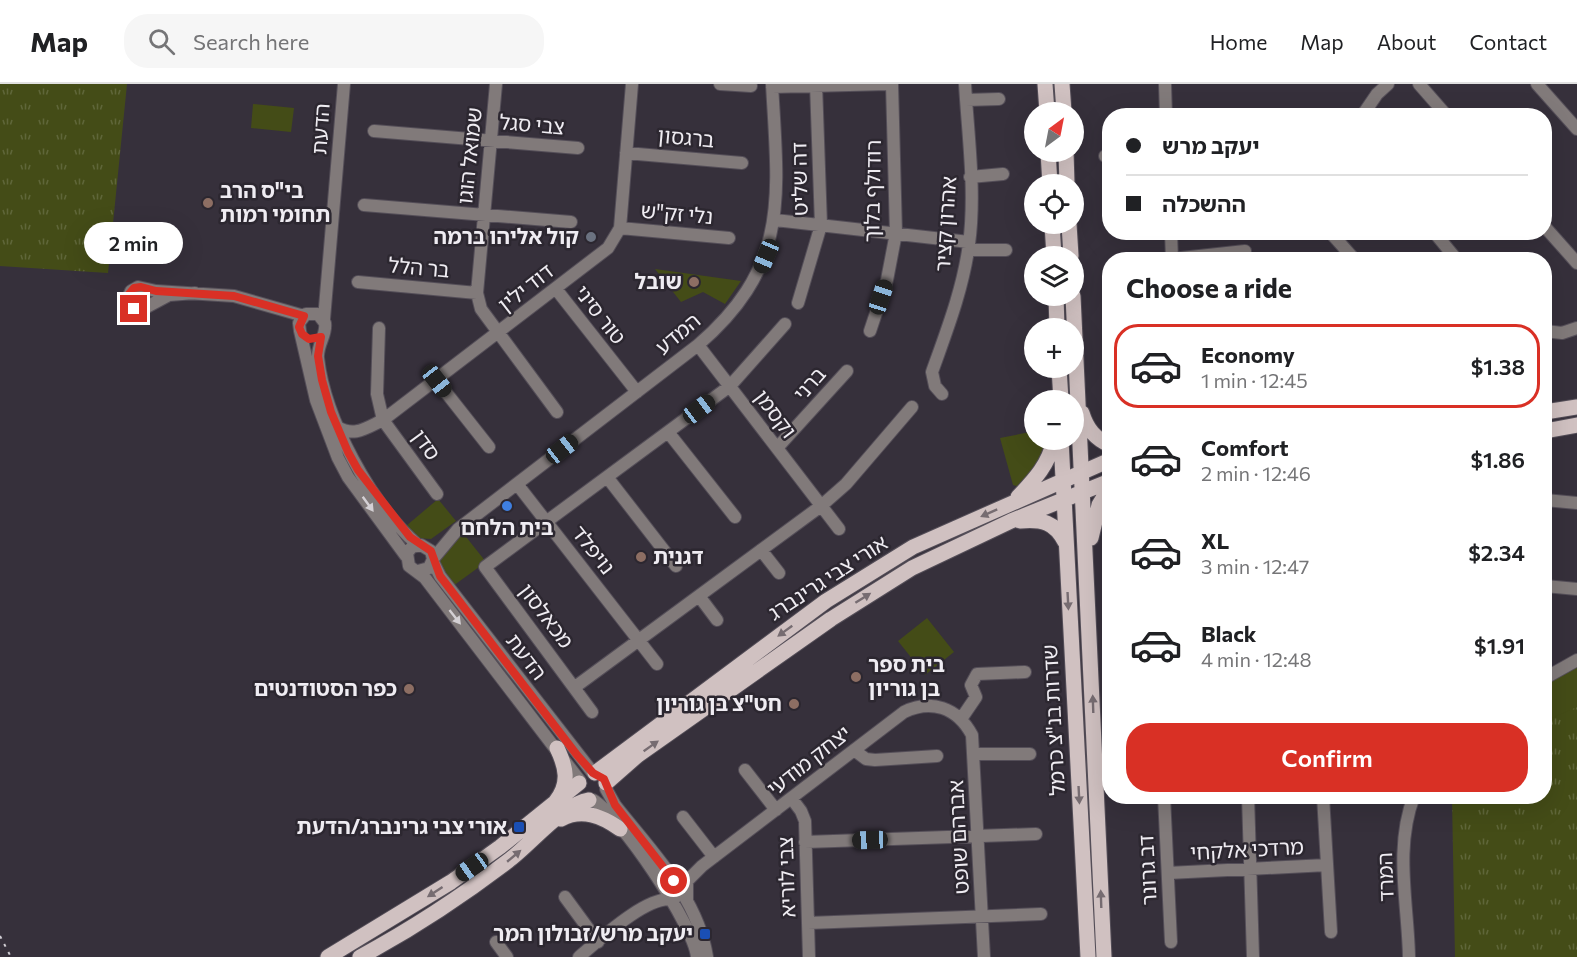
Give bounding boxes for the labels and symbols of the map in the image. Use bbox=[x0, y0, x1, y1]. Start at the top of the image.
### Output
street label: הדעת bbox=[305, 102, 334, 155]
north arrow bbox=[1024, 102, 1084, 162]
street label: שמואל הוגו bbox=[451, 106, 486, 206]
street label: צבי סגל bbox=[498, 108, 566, 139]
street label: ברגסון bbox=[657, 122, 716, 151]
street label: רודולף בלוך bbox=[858, 139, 885, 243]
street label: דה שליט bbox=[785, 142, 812, 216]
street label: אהרון קציר bbox=[929, 175, 960, 273]
place label: בי"ס הרב תחומי רמות bbox=[220, 177, 330, 226]
marker: בי"ס הרב תחומי רמות bbox=[201, 196, 215, 210]
street label: נלי זק"ש bbox=[640, 197, 714, 228]
callout: 2 min bbox=[84, 222, 184, 264]
place label: קול אליהו ברמה bbox=[433, 223, 579, 248]
marker: קול אליהו ברמה bbox=[584, 230, 598, 244]
car bbox=[751, 236, 781, 276]
street label: בר הלל bbox=[387, 251, 451, 282]
street label: דוד ילין bbox=[492, 257, 558, 316]
place label: שובל bbox=[634, 268, 682, 293]
marker: שובל bbox=[687, 275, 701, 289]
car bbox=[867, 277, 895, 317]
street label: טור סיני bbox=[570, 280, 632, 349]
route end bbox=[120, 295, 147, 322]
street label: המדע bbox=[650, 307, 705, 359]
car bbox=[419, 361, 455, 401]
street label: ברני bbox=[788, 361, 830, 405]
street label: וקסמן bbox=[750, 384, 802, 442]
car bbox=[679, 391, 719, 427]
street label: סדן bbox=[408, 424, 447, 464]
car bbox=[542, 431, 582, 467]
one-way arrow bbox=[362, 496, 374, 512]
marker: בית הלחם bbox=[500, 499, 514, 513]
one-way arrow bbox=[980, 508, 998, 518]
place label: בית הלחם bbox=[461, 514, 553, 539]
street label: נויפלד bbox=[567, 520, 621, 578]
street label: אורי צבי גרינברג bbox=[763, 529, 892, 625]
place label: דגנית bbox=[653, 543, 703, 568]
marker: דגנית bbox=[634, 550, 648, 564]
street label: מכאלסון bbox=[515, 578, 580, 653]
one-way arrow bbox=[1064, 591, 1073, 610]
one-way arrow bbox=[855, 593, 871, 604]
one-way arrow bbox=[448, 609, 460, 624]
one-way arrow bbox=[777, 625, 793, 637]
street label: הדעת bbox=[502, 628, 553, 684]
street label: שדרות בנ"צ כרמל bbox=[1036, 644, 1069, 796]
place label: בית ספר בן גוריון bbox=[868, 651, 945, 700]
marker: בית ספר בן גוריון bbox=[849, 670, 863, 684]
place label: כפר הסטודנטים bbox=[254, 675, 397, 700]
marker: כפר הסטודנטים bbox=[402, 682, 416, 696]
place label: חט"צ בן גוריון bbox=[656, 690, 782, 715]
one-way arrow bbox=[1088, 694, 1097, 713]
marker: חט"צ בן גוריון bbox=[787, 697, 801, 711]
street label: יצחק מודעי bbox=[761, 719, 855, 800]
one-way arrow bbox=[643, 740, 659, 752]
street label: אברהם שופט bbox=[942, 779, 973, 895]
one-way arrow bbox=[1074, 786, 1084, 805]
place label: אורי צבי גרינברג/הדעת bbox=[297, 813, 507, 838]
marker: אורי צבי גרינברג/הדעת bbox=[512, 820, 526, 834]
car bbox=[852, 830, 888, 850]
street label: מרדכי אלקחי bbox=[1189, 833, 1305, 864]
street label: דב גרונר bbox=[1132, 834, 1161, 906]
street label: צבי לוריא bbox=[772, 836, 799, 918]
car bbox=[452, 849, 492, 885]
one-way arrow bbox=[507, 850, 522, 862]
street label: המרד bbox=[1371, 852, 1398, 902]
route start bbox=[660, 867, 687, 894]
one-way arrow bbox=[427, 886, 443, 897]
one-way arrow bbox=[1096, 889, 1106, 908]
place label: יעקב מרש/זבולון המר bbox=[493, 920, 693, 945]
marker: יעקב מרש/זבולון המר bbox=[698, 927, 712, 941]

